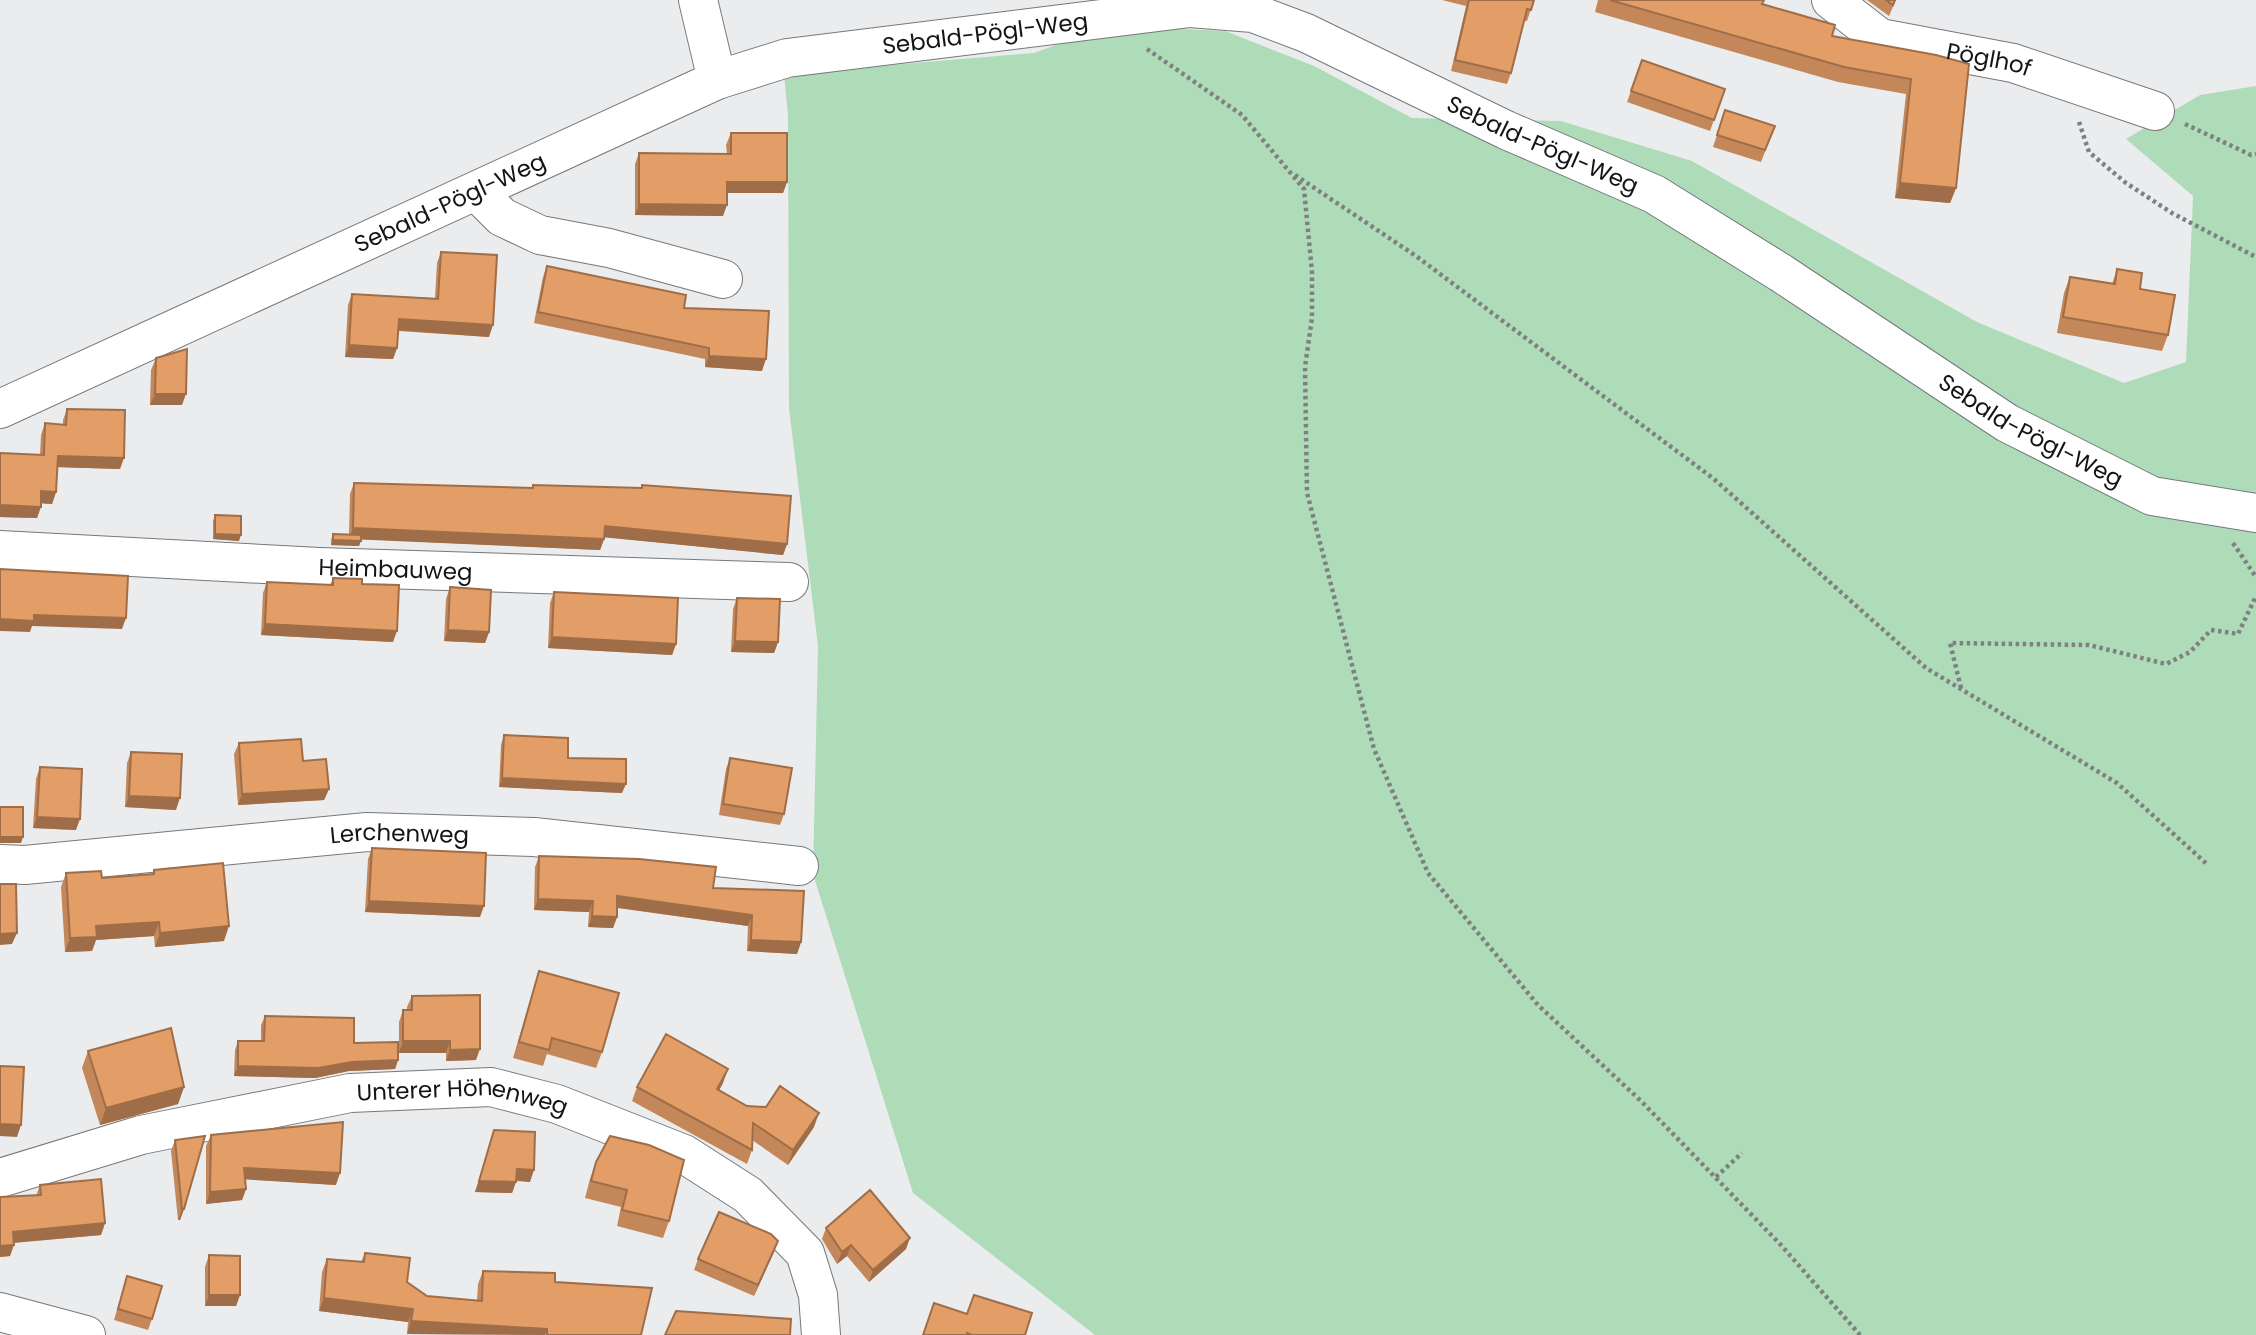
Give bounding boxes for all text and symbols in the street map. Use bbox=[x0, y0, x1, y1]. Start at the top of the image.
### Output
street label: Sebald-Pögl-Weg bbox=[880, 5, 1090, 62]
street label: Pöglhof bbox=[1944, 35, 2036, 84]
street label: Sebald-Pögl-Weg bbox=[1441, 88, 1644, 201]
street label: Sebald-Pögl-Weg bbox=[349, 145, 551, 260]
street label: Sebald-Pögl-Weg bbox=[1932, 366, 2129, 495]
street label: Heimbauweg bbox=[318, 551, 473, 588]
street label: Lerchenweg bbox=[328, 816, 469, 851]
street label: Unterer Höhenweg bbox=[356, 1071, 573, 1123]

